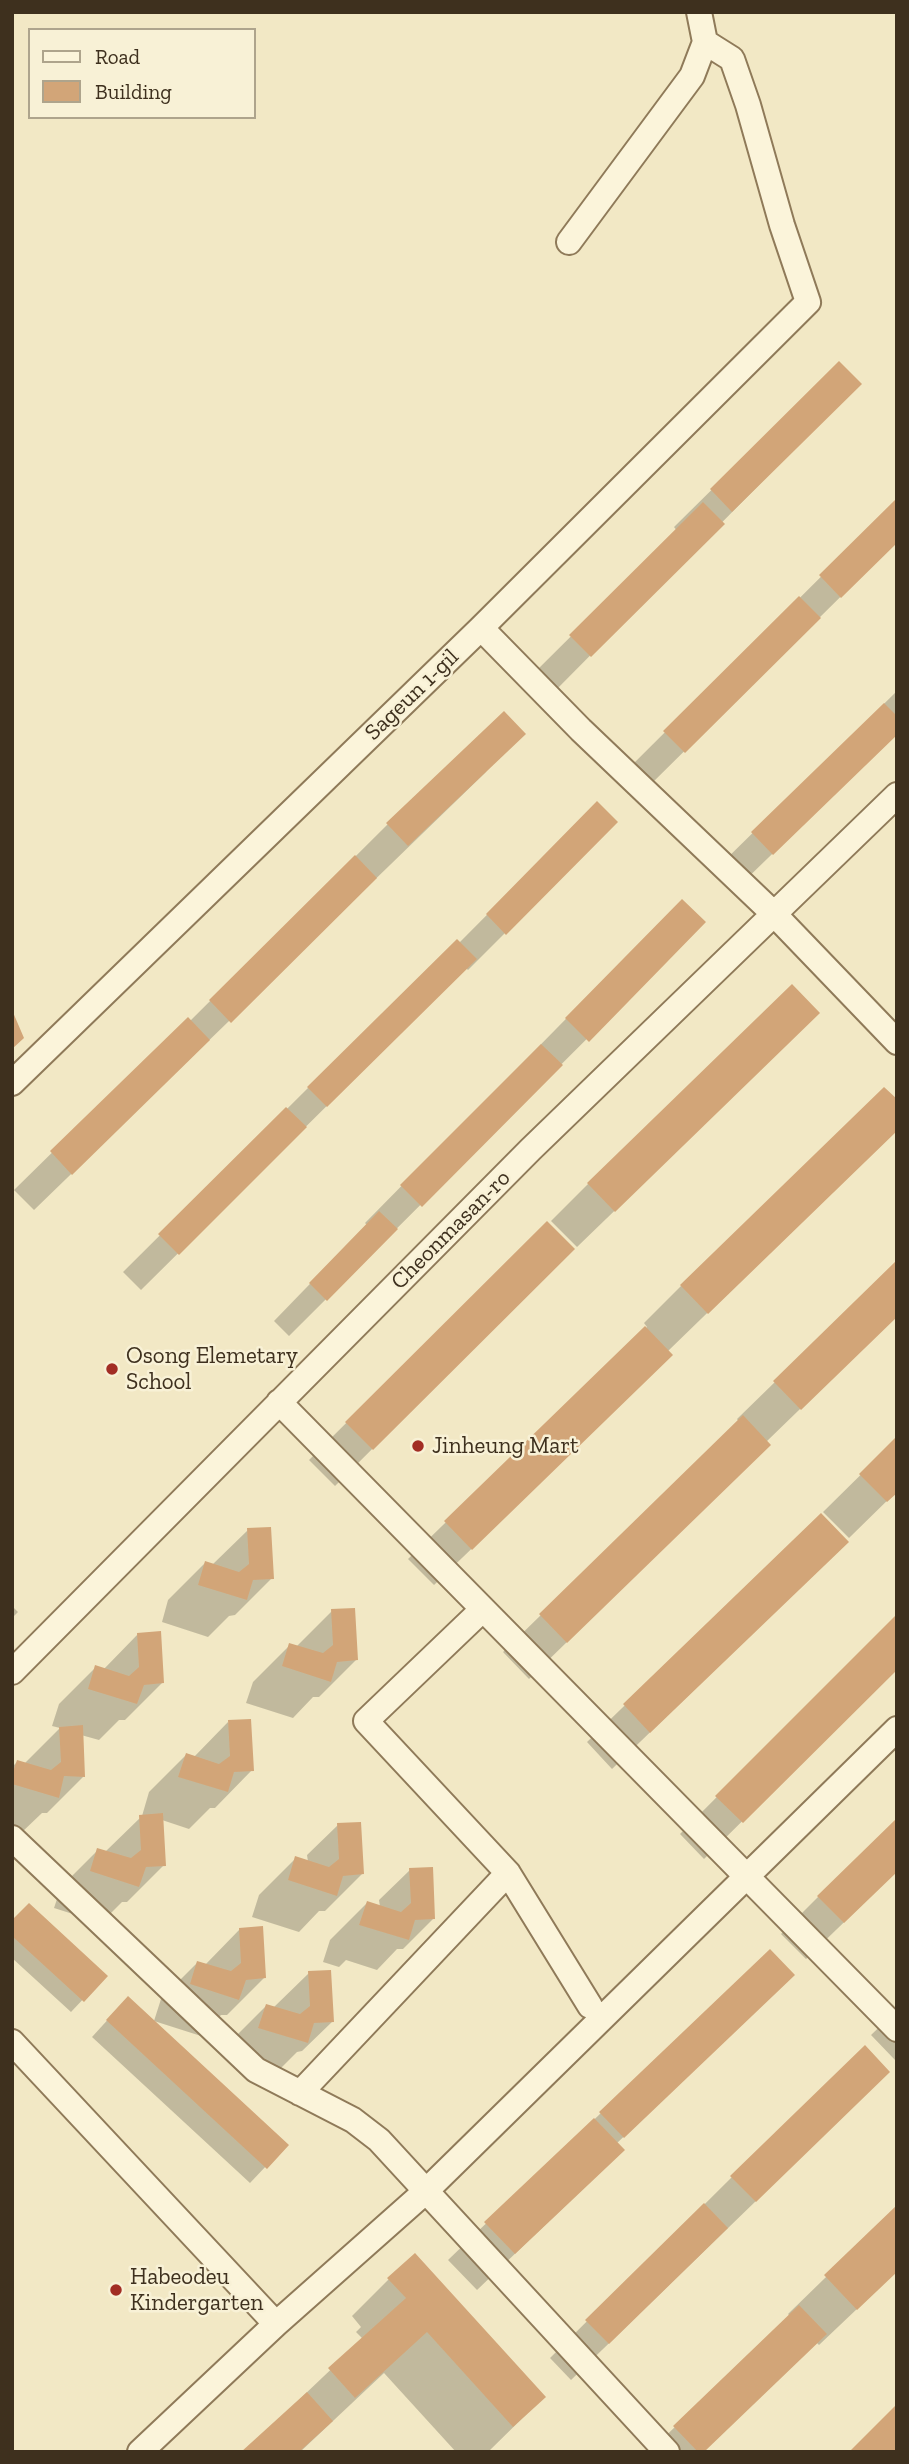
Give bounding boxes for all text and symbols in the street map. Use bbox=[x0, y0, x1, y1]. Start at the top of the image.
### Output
legend bbox=[28, 28, 256, 119]
text: Road bbox=[95, 44, 140, 69]
text: Building bbox=[95, 79, 172, 104]
street label: Sageun 1-gil bbox=[359, 643, 465, 747]
street label: Cheonmasan-ro bbox=[386, 1165, 516, 1295]
place label: Osong Elemetary School bbox=[126, 1342, 298, 1396]
marker: Osong Elemetary School bbox=[104, 1361, 120, 1377]
place label: Jinheung Mart bbox=[432, 1432, 579, 1460]
marker: Jinheung Mart bbox=[410, 1438, 426, 1454]
place label: Habeodeu Kindergarten bbox=[130, 2263, 263, 2317]
marker: Habeodeu Kindergarten bbox=[108, 2282, 124, 2298]

